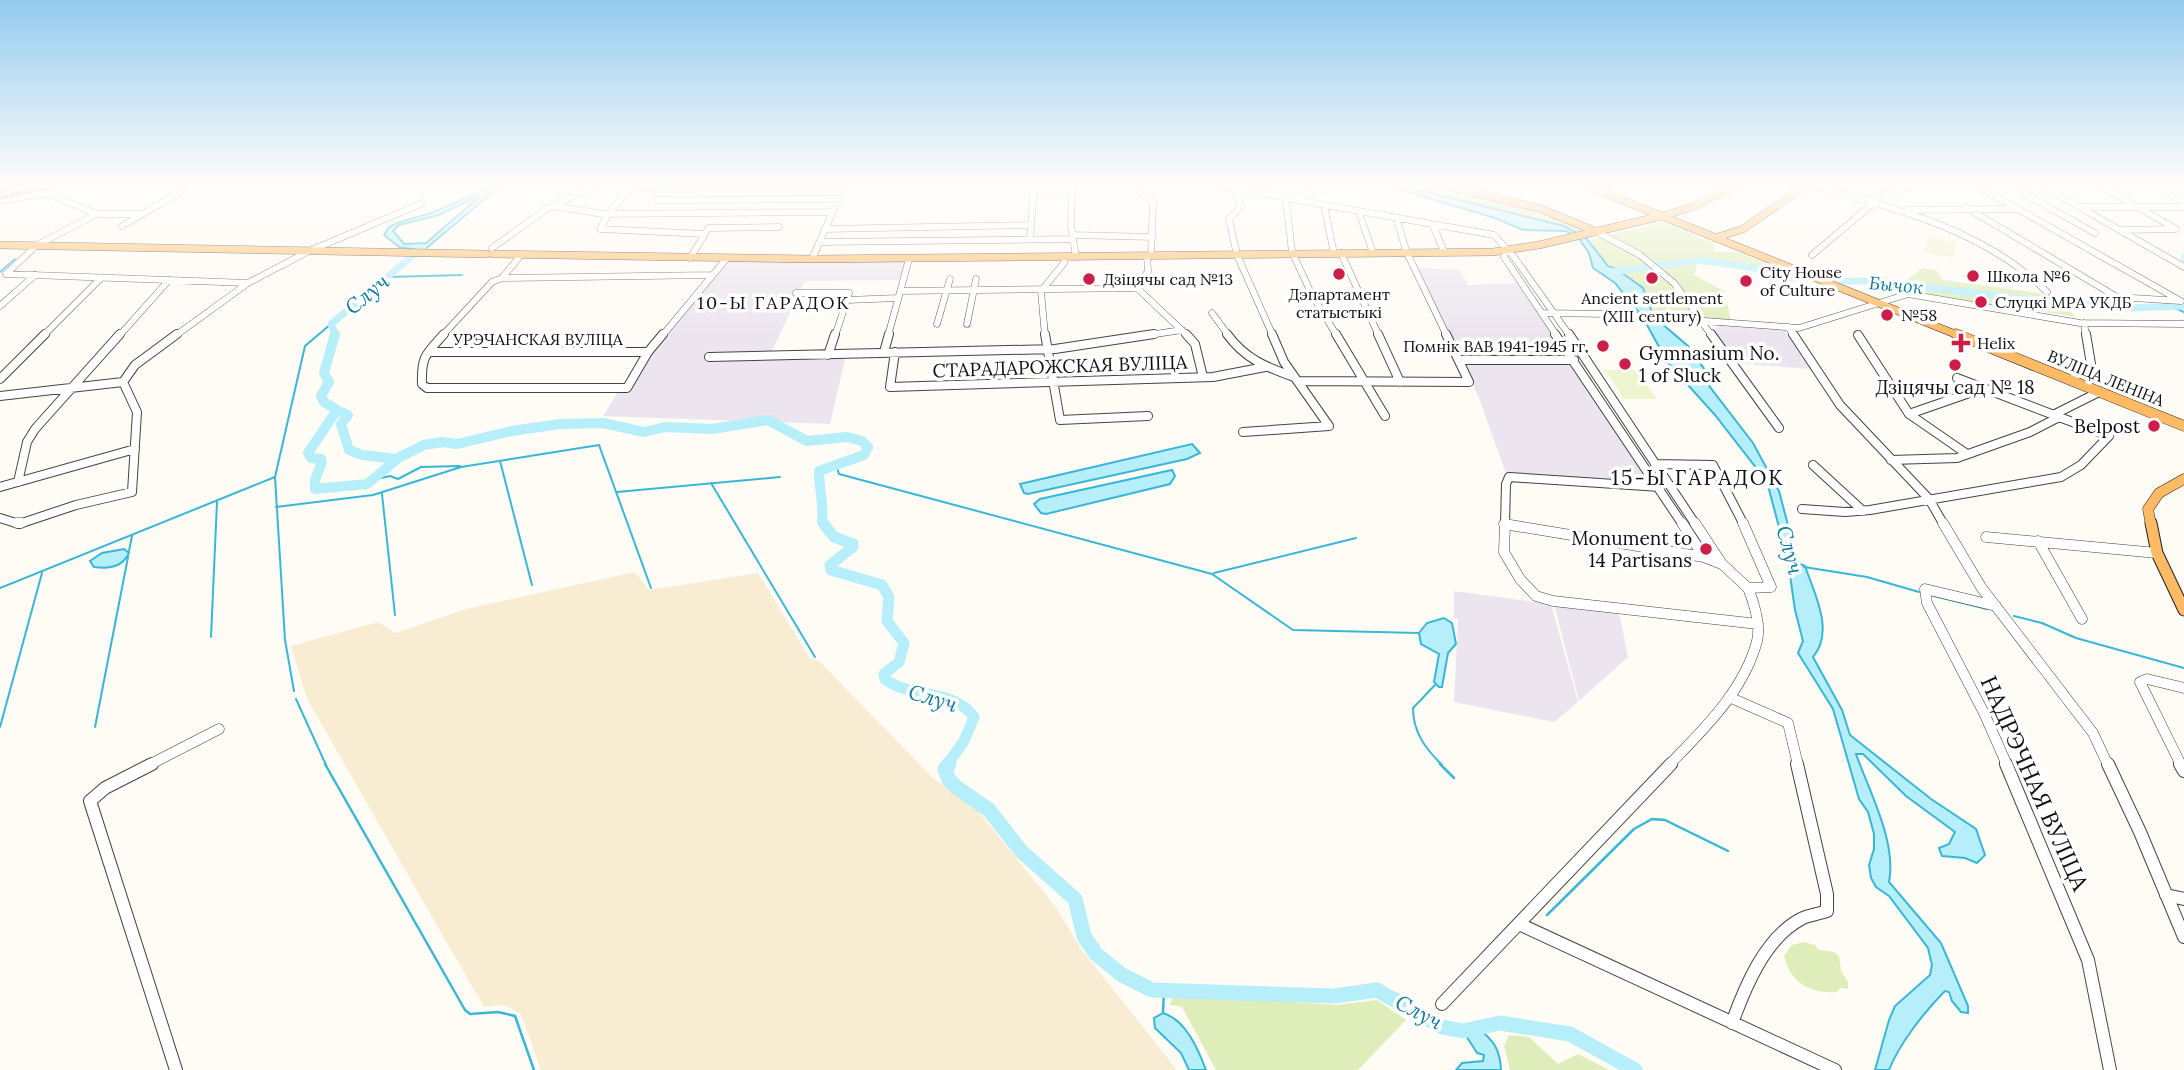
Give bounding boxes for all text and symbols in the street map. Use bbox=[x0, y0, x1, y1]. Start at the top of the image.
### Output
place label: City House of Culture bbox=[1760, 262, 1842, 300]
marker: Дэпартамент статыстыкі bbox=[1331, 266, 1347, 282]
place label: Школа №6 bbox=[1987, 266, 2071, 286]
water label: Случ bbox=[339, 268, 395, 320]
marker: Школа №6 bbox=[1965, 268, 1981, 284]
place label: Дзіцячы сад №13 bbox=[1103, 269, 1233, 289]
marker: Ancient settlement (XIII century) bbox=[1644, 270, 1660, 286]
marker: Дзіцячы сад №13 bbox=[1081, 271, 1097, 287]
water label: Бычок bbox=[1868, 271, 1924, 299]
marker: City House of Culture bbox=[1738, 273, 1754, 289]
place label: Дэпартамент статыстыкі bbox=[1288, 284, 1390, 322]
place label: Ancient settlement (XIII century) bbox=[1580, 288, 1724, 327]
district label: 10-Ы ГАРАДОК bbox=[697, 291, 851, 314]
place label: Слуцкі МРА УКДБ bbox=[1995, 292, 2131, 312]
marker: Слуцкі МРА УКДБ bbox=[1973, 294, 1989, 310]
place label: №58 bbox=[1901, 305, 1937, 325]
marker: №58 bbox=[1879, 307, 1895, 323]
street label: УРЭЧАНСКАЯ ВУЛІЦА bbox=[452, 329, 624, 349]
marker: Helix bbox=[1951, 333, 1971, 353]
place label: Helix bbox=[1977, 333, 2016, 353]
place label: Помнік ВАВ 1941-1945 гг. bbox=[1403, 336, 1589, 356]
marker: Помнік ВАВ 1941-1945 гг. bbox=[1595, 338, 1611, 354]
place label: Gymnasium No. 1 of Sluck bbox=[1639, 341, 1779, 387]
street label: ВУЛІЦА ЛЕНІНА bbox=[2045, 346, 2168, 411]
street label: СТАРАДАРОЖСКАЯ ВУЛІЦА bbox=[932, 350, 1189, 382]
marker: Gymnasium No. 1 of Sluck bbox=[1617, 356, 1633, 372]
marker: Дзіцячы сад № 18 bbox=[1947, 357, 1963, 373]
place label: Дзіцячы сад № 18 bbox=[1875, 375, 2035, 399]
place label: Belpost bbox=[2074, 414, 2141, 438]
marker: Belpost bbox=[2146, 418, 2162, 434]
district label: 15-Ы ГАРАДОК bbox=[1611, 464, 1785, 491]
water label: Случ bbox=[1771, 523, 1809, 577]
place label: Monument to 14 Partisans bbox=[1571, 526, 1692, 572]
marker: Monument to 14 Partisans bbox=[1698, 541, 1714, 557]
street label: НАДРЭЧНАЯ ВУЛІЦА bbox=[1975, 671, 2096, 895]
water label: Случ bbox=[905, 678, 961, 718]
water label: Случ bbox=[1391, 988, 1447, 1036]

